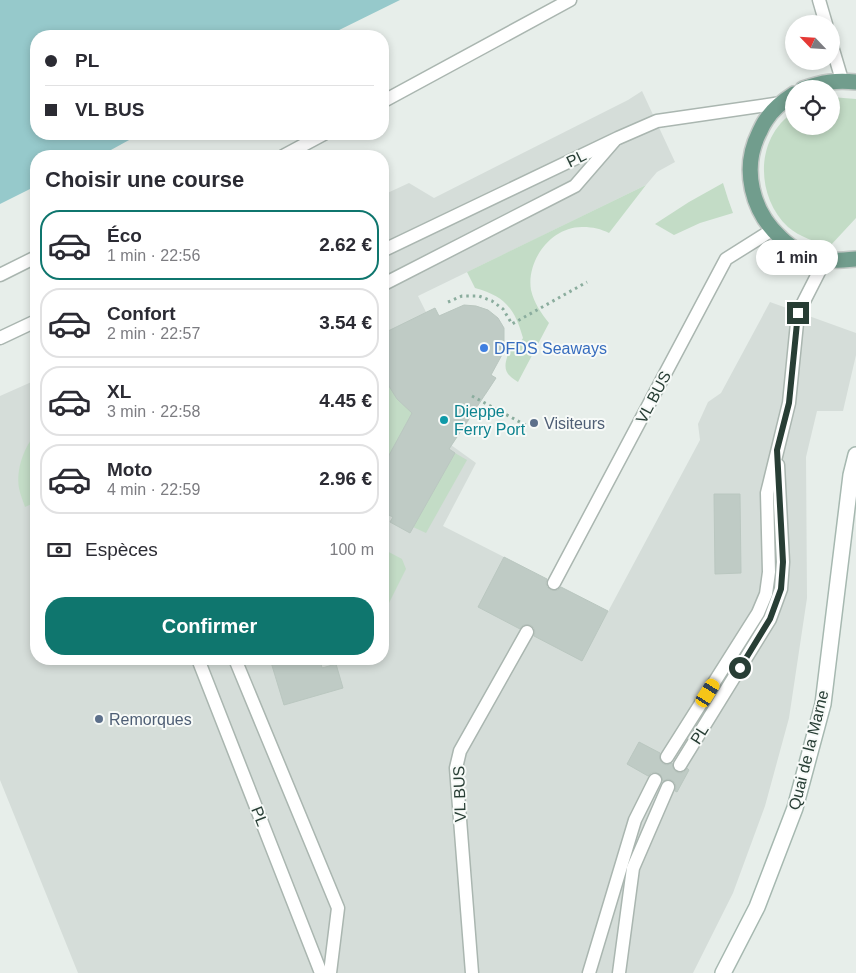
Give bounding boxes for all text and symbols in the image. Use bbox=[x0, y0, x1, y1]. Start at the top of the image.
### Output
north arrow bbox=[785, 15, 840, 70]
map controls bbox=[785, 15, 840, 135]
text: PL bbox=[75, 50, 99, 71]
button: locate bbox=[785, 80, 840, 135]
text: VL BUS bbox=[75, 99, 144, 120]
street label: PL bbox=[564, 146, 589, 170]
text: Choisir une course bbox=[45, 167, 244, 192]
icon: car bbox=[47, 223, 92, 268]
text: Éco bbox=[107, 225, 142, 246]
text: 2.62 € bbox=[319, 234, 372, 255]
callout: 1 min bbox=[757, 240, 839, 276]
text: 1 min · 22:56 bbox=[107, 247, 200, 264]
text: 1 min bbox=[776, 249, 818, 266]
icon: car bbox=[47, 301, 92, 346]
route end bbox=[787, 302, 809, 324]
text: Confort bbox=[107, 303, 176, 324]
text: 3.54 € bbox=[319, 312, 372, 333]
text: 2 min · 22:57 bbox=[107, 325, 200, 342]
place label: DFDS Seaways bbox=[494, 340, 607, 357]
marker: DFDS Seaways bbox=[478, 342, 490, 354]
street label: VL BUS bbox=[633, 368, 674, 426]
icon: car bbox=[47, 379, 92, 424]
text: XL bbox=[107, 381, 131, 402]
text: 4.45 € bbox=[319, 390, 372, 411]
text: 3 min · 22:58 bbox=[107, 403, 200, 420]
place label: Dieppe Ferry Port bbox=[454, 403, 526, 438]
marker: Dieppe Ferry Port bbox=[438, 414, 450, 426]
place label: Visiteurs bbox=[544, 415, 605, 432]
marker: Visiteurs bbox=[528, 417, 540, 429]
icon: car bbox=[47, 457, 92, 502]
text: Moto bbox=[107, 459, 152, 480]
text: 2.96 € bbox=[319, 468, 372, 489]
text: 4 min · 22:59 bbox=[107, 481, 200, 498]
icon: cash bbox=[45, 536, 73, 564]
text: Espèces bbox=[85, 539, 158, 560]
text: 100 m bbox=[330, 541, 374, 558]
button: Confirmer bbox=[45, 597, 374, 655]
route start bbox=[729, 657, 751, 679]
car bbox=[693, 676, 722, 710]
street label: Quai de la Marne bbox=[785, 688, 832, 812]
place label: Remorques bbox=[109, 711, 192, 728]
marker: Remorques bbox=[93, 713, 105, 725]
street label: PL bbox=[687, 721, 712, 747]
street label: VL BUS bbox=[450, 766, 469, 822]
street label: PL bbox=[248, 804, 271, 828]

